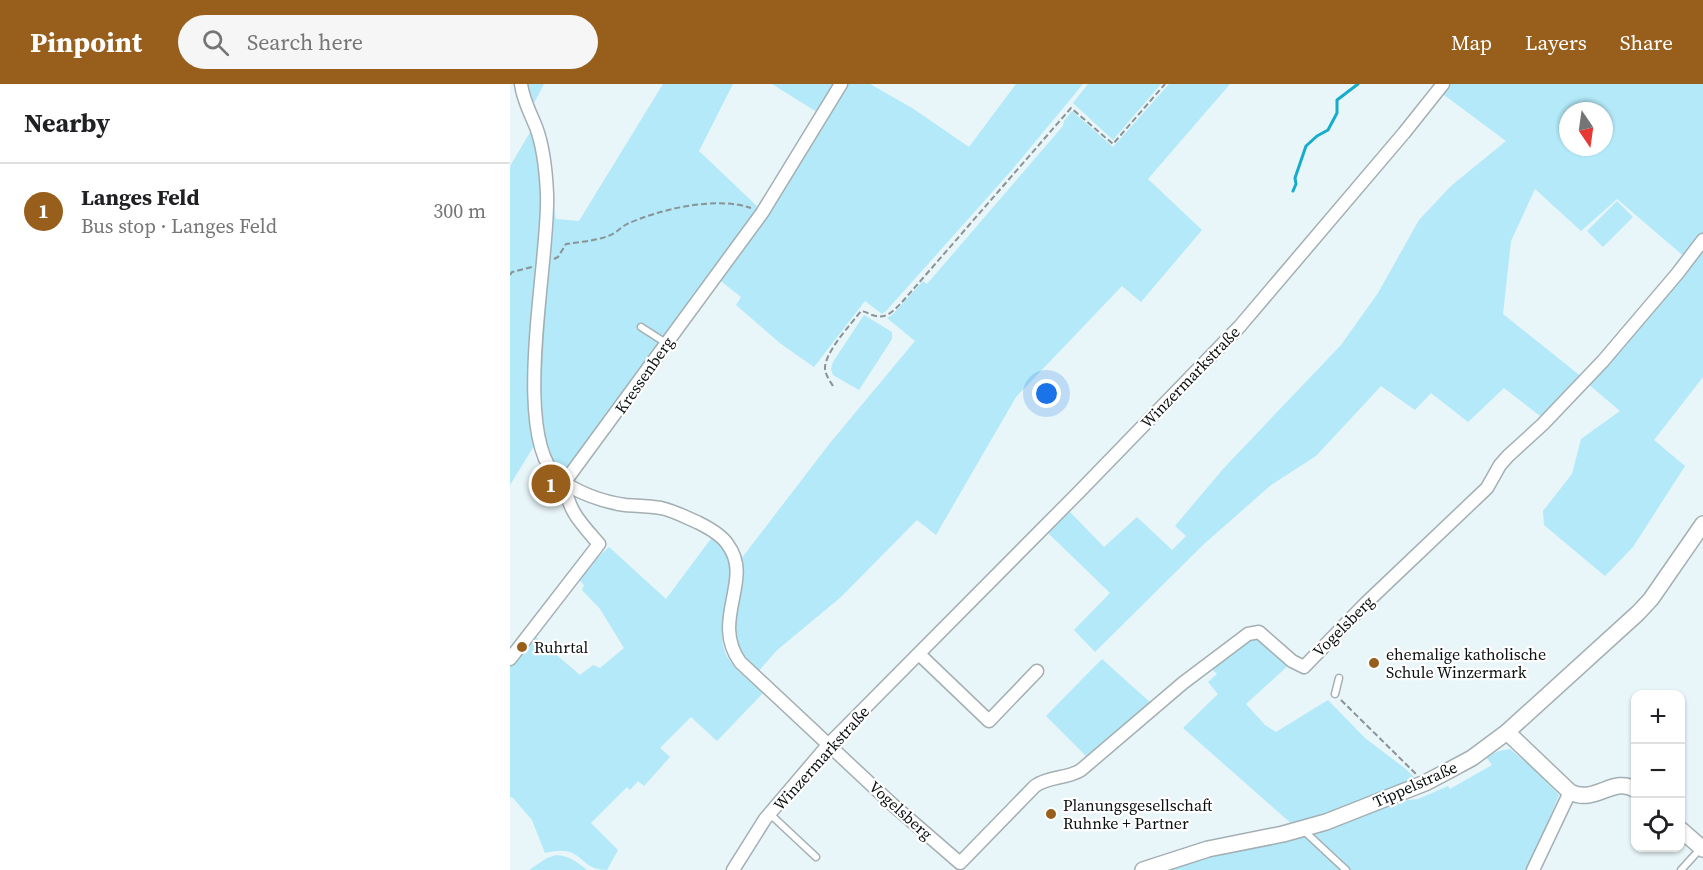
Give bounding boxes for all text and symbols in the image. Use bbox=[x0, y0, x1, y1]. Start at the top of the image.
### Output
search box bbox=[178, 15, 598, 69]
text: Pinpoint bbox=[30, 23, 142, 61]
icon: search bbox=[199, 26, 232, 59]
text: Search here bbox=[247, 27, 363, 57]
text: Map bbox=[1451, 28, 1492, 57]
text: Layers bbox=[1525, 28, 1587, 57]
text: Share bbox=[1620, 28, 1673, 57]
north arrow bbox=[1559, 102, 1613, 156]
text: Nearby bbox=[24, 105, 110, 141]
text: Langes Feld bbox=[81, 182, 200, 212]
text: 1 bbox=[38, 197, 49, 225]
text: 300 m bbox=[433, 197, 486, 225]
text: Bus stop · Langes Feld bbox=[81, 212, 277, 240]
street label: Winzermarkstraße bbox=[1136, 321, 1244, 433]
street label: Kressenberg bbox=[609, 332, 679, 418]
your location bbox=[1032, 379, 1061, 408]
pin: 1 bbox=[532, 462, 570, 506]
street label: Vogelsberg bbox=[1308, 591, 1378, 661]
place label: Ruhrtal bbox=[534, 636, 589, 658]
marker: Ruhrtal bbox=[515, 640, 529, 654]
place label: ehemalige katholische Schule Winzermark bbox=[1386, 643, 1546, 683]
marker: ehemalige katholische Schule Winzermark bbox=[1367, 656, 1381, 670]
map controls bbox=[1631, 690, 1685, 852]
button: + bbox=[1631, 690, 1685, 744]
street label: Winzermarkstraße bbox=[768, 701, 874, 815]
button: − bbox=[1631, 744, 1685, 798]
street label: Tippelstraße bbox=[1369, 756, 1461, 812]
street label: Vogelsberg bbox=[865, 776, 937, 844]
place label: Planungsgesellschaft Ruhnke + Partner bbox=[1063, 794, 1213, 834]
button: locate bbox=[1631, 798, 1685, 852]
marker: Planungsgesellschaft Ruhnke + Partner bbox=[1044, 807, 1058, 821]

